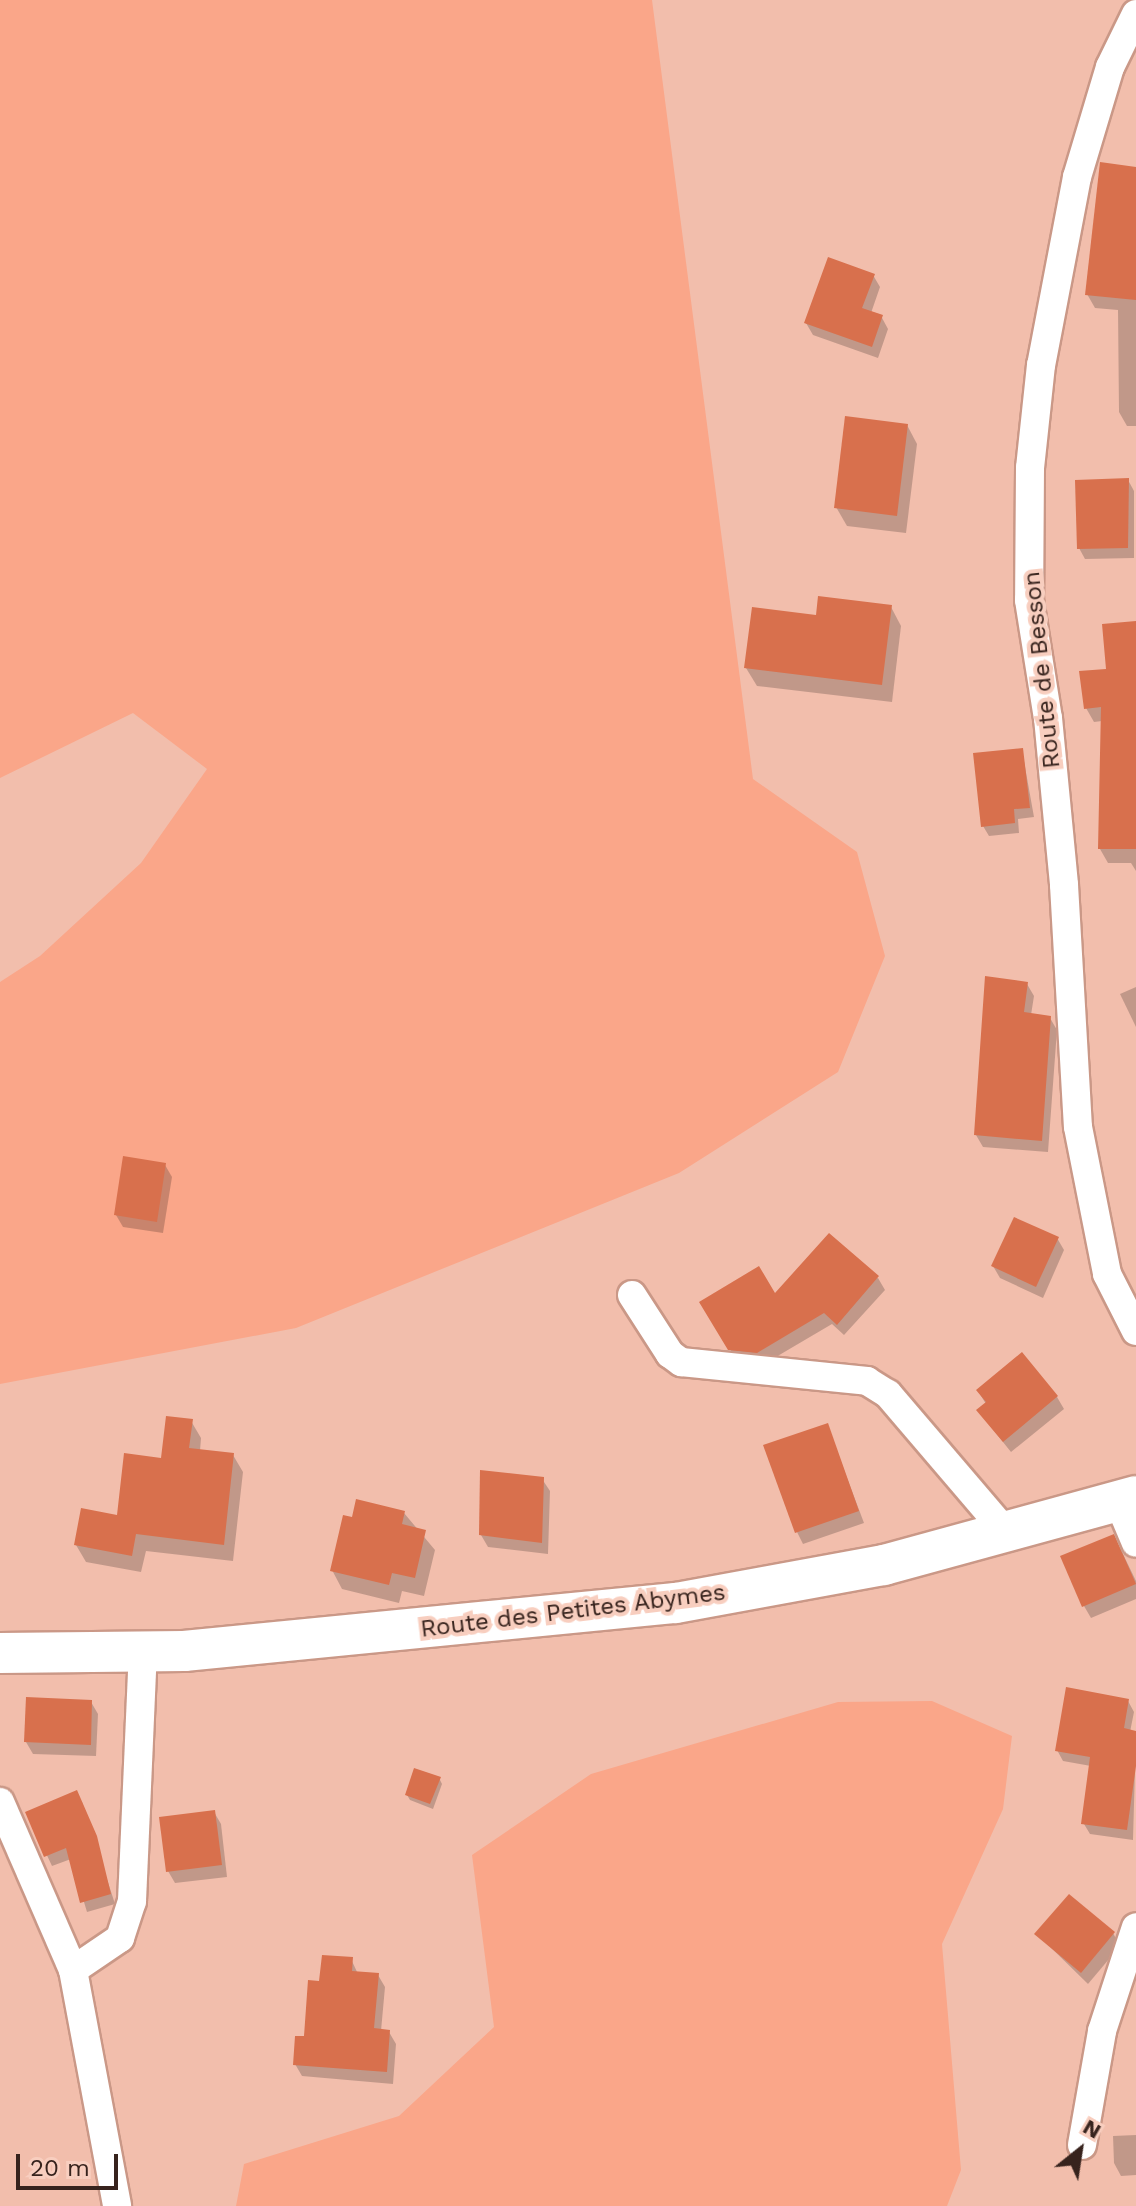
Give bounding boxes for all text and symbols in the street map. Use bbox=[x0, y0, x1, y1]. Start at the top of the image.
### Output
street label: Route de Besson bbox=[1017, 570, 1067, 770]
street label: Route des Petites Abymes bbox=[418, 1578, 728, 1644]
north arrow bbox=[1040, 2110, 1120, 2190]
text: N bbox=[1079, 2114, 1106, 2144]
scale bar bbox=[20, 2138, 122, 2188]
text: 20 m bbox=[30, 2154, 90, 2182]

